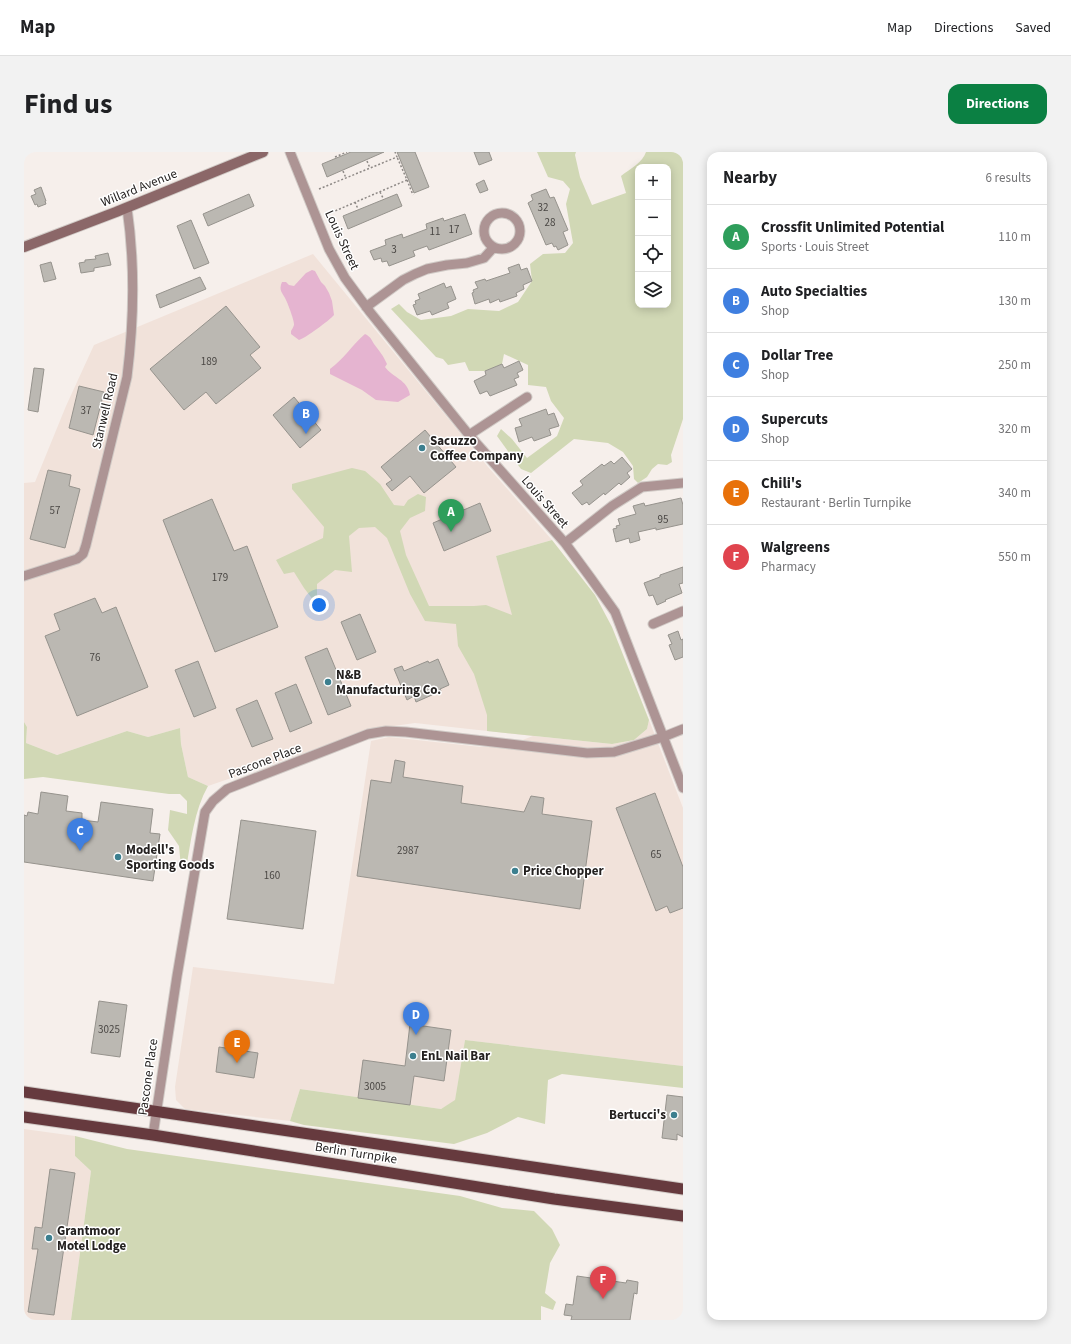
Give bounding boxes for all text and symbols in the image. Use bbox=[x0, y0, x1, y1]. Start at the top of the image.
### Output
text: Map bbox=[20, 14, 55, 41]
text: Map bbox=[887, 18, 912, 38]
text: Directions bbox=[934, 18, 993, 38]
text: Saved bbox=[1015, 18, 1051, 38]
text: Find us bbox=[24, 84, 112, 124]
button: Directions bbox=[948, 84, 1047, 124]
map controls bbox=[635, 164, 671, 308]
button: + bbox=[635, 164, 671, 200]
street label: Willard Avenue bbox=[98, 165, 180, 211]
text: Nearby bbox=[723, 166, 777, 190]
text: 6 results bbox=[986, 169, 1031, 187]
house number: 32 bbox=[538, 200, 548, 215]
button: − bbox=[635, 200, 671, 236]
street label: Louis Street bbox=[320, 207, 364, 273]
house number: 28 bbox=[545, 215, 556, 230]
text: Crossfit Unlimited Potential bbox=[761, 217, 944, 238]
house number: 17 bbox=[449, 222, 459, 237]
house number: 11 bbox=[430, 224, 440, 239]
text: A bbox=[732, 228, 740, 246]
text: 110 m bbox=[998, 228, 1031, 246]
button: locate bbox=[635, 236, 671, 272]
text: Sports · Louis Street bbox=[761, 238, 869, 256]
house number: 3 bbox=[391, 242, 397, 257]
button: layers bbox=[635, 272, 671, 308]
text: Auto Specialties bbox=[761, 281, 867, 302]
text: B bbox=[732, 292, 740, 310]
text: 130 m bbox=[998, 292, 1031, 310]
text: Shop bbox=[761, 302, 789, 320]
text: Dollar Tree bbox=[761, 345, 833, 366]
house number: 189 bbox=[201, 354, 217, 369]
text: C bbox=[732, 356, 740, 374]
text: 250 m bbox=[998, 356, 1031, 374]
text: Shop bbox=[761, 366, 789, 384]
street label: Stanwell Road bbox=[88, 371, 122, 451]
pin: B bbox=[293, 401, 319, 434]
house number: 37 bbox=[81, 403, 91, 418]
text: Supercuts bbox=[761, 409, 828, 430]
text: D bbox=[732, 420, 740, 438]
text: 320 m bbox=[998, 420, 1031, 438]
text: Shop bbox=[761, 430, 789, 448]
place label: Sacuzzo Coffee Company bbox=[430, 432, 524, 465]
marker: Sacuzzo Coffee Company bbox=[417, 443, 427, 453]
street label: Louis Street bbox=[517, 472, 573, 533]
text: Chili's bbox=[761, 473, 802, 494]
text: E bbox=[732, 484, 740, 502]
text: 340 m bbox=[998, 484, 1031, 502]
text: Restaurant · Berlin Turnpike bbox=[761, 494, 911, 512]
pin: A bbox=[438, 499, 464, 532]
house number: 57 bbox=[50, 503, 60, 518]
house number: 95 bbox=[658, 512, 668, 527]
text: Walgreens bbox=[761, 537, 830, 558]
text: F bbox=[733, 548, 739, 566]
text: 550 m bbox=[998, 548, 1031, 566]
text: Pharmacy bbox=[761, 558, 816, 576]
house number: 179 bbox=[212, 570, 228, 585]
your location bbox=[309, 595, 329, 615]
house number: 76 bbox=[90, 650, 101, 665]
place label: N&B Manufacturing Co. bbox=[336, 666, 441, 699]
marker: N&B Manufacturing Co. bbox=[323, 677, 333, 687]
street label: Pascone Place bbox=[226, 739, 304, 783]
pin: C bbox=[67, 818, 93, 851]
place label: Modell's Sporting Goods bbox=[126, 841, 215, 874]
house number: 2987 bbox=[397, 843, 419, 858]
house number: 65 bbox=[651, 847, 661, 862]
marker: Modell's Sporting Goods bbox=[113, 852, 123, 862]
place label: Price Chopper bbox=[523, 862, 604, 880]
marker: Price Chopper bbox=[510, 866, 520, 876]
house number: 160 bbox=[264, 868, 280, 883]
pin: D bbox=[403, 1002, 429, 1035]
house number: 3025 bbox=[98, 1022, 120, 1037]
pin: E bbox=[224, 1030, 250, 1063]
street label: Pascone Place bbox=[134, 1038, 162, 1116]
place label: EnL Nail Bar bbox=[421, 1047, 491, 1065]
marker: EnL Nail Bar bbox=[408, 1051, 418, 1061]
house number: 3005 bbox=[364, 1079, 386, 1094]
place label: Bertucci's bbox=[609, 1106, 666, 1124]
marker: Bertucci's bbox=[669, 1110, 679, 1120]
street label: Berlin Turnpike bbox=[314, 1138, 398, 1168]
place label: Grantmoor Motel Lodge bbox=[57, 1222, 126, 1255]
marker: Grantmoor Motel Lodge bbox=[44, 1233, 54, 1243]
pin: F bbox=[590, 1266, 616, 1299]

